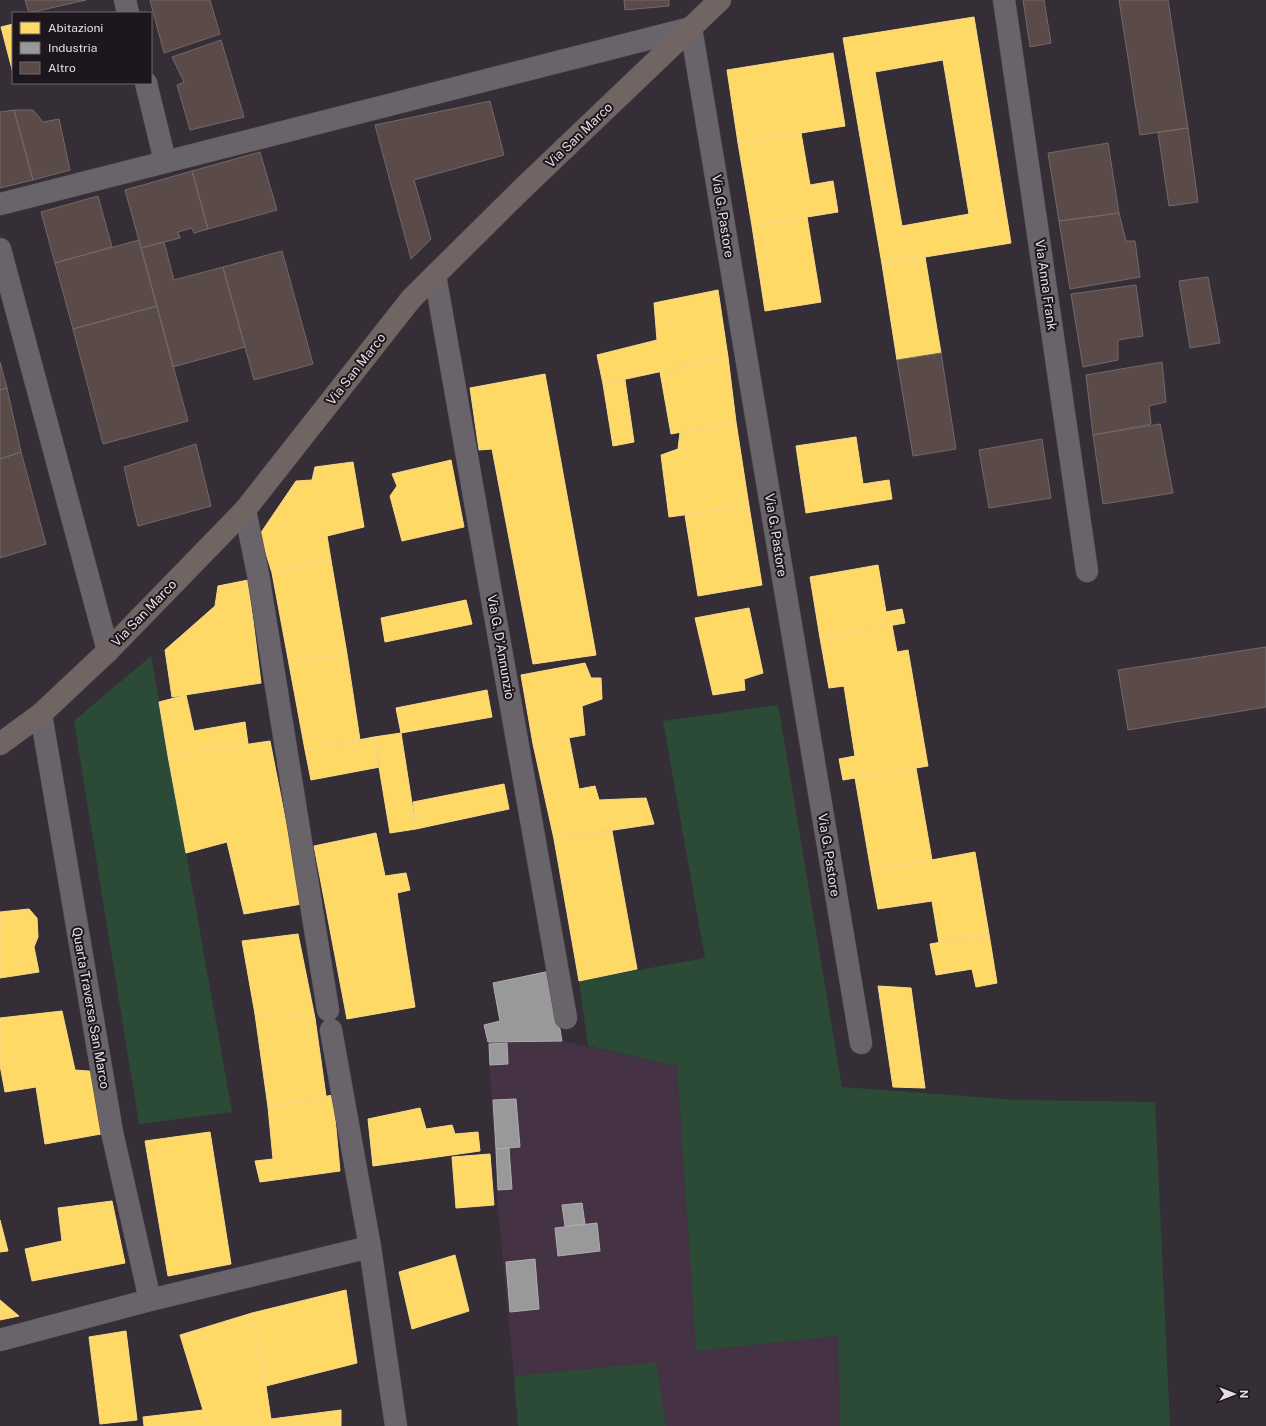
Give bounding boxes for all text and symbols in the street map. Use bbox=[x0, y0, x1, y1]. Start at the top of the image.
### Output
legend bbox=[12, 12, 152, 84]
text: Abitazioni bbox=[48, 21, 103, 35]
text: Industria bbox=[48, 41, 97, 55]
text: Altro bbox=[48, 61, 76, 75]
street label: Via San Marco bbox=[543, 99, 615, 171]
street label: Via G. Pastore bbox=[709, 173, 737, 259]
street label: Via Anna Frank bbox=[1032, 239, 1060, 331]
street label: Via San Marco bbox=[323, 330, 389, 408]
street label: Via G. Pastore bbox=[762, 492, 790, 578]
street label: Via San Marco bbox=[108, 577, 180, 649]
street label: Via G. D'Annunzio bbox=[484, 593, 518, 701]
street label: Via G. Pastore bbox=[815, 812, 843, 898]
street label: Quarta Traversa San Marco bbox=[69, 926, 113, 1090]
north arrow bbox=[1214, 1374, 1254, 1414]
text: N bbox=[1238, 1390, 1250, 1398]

